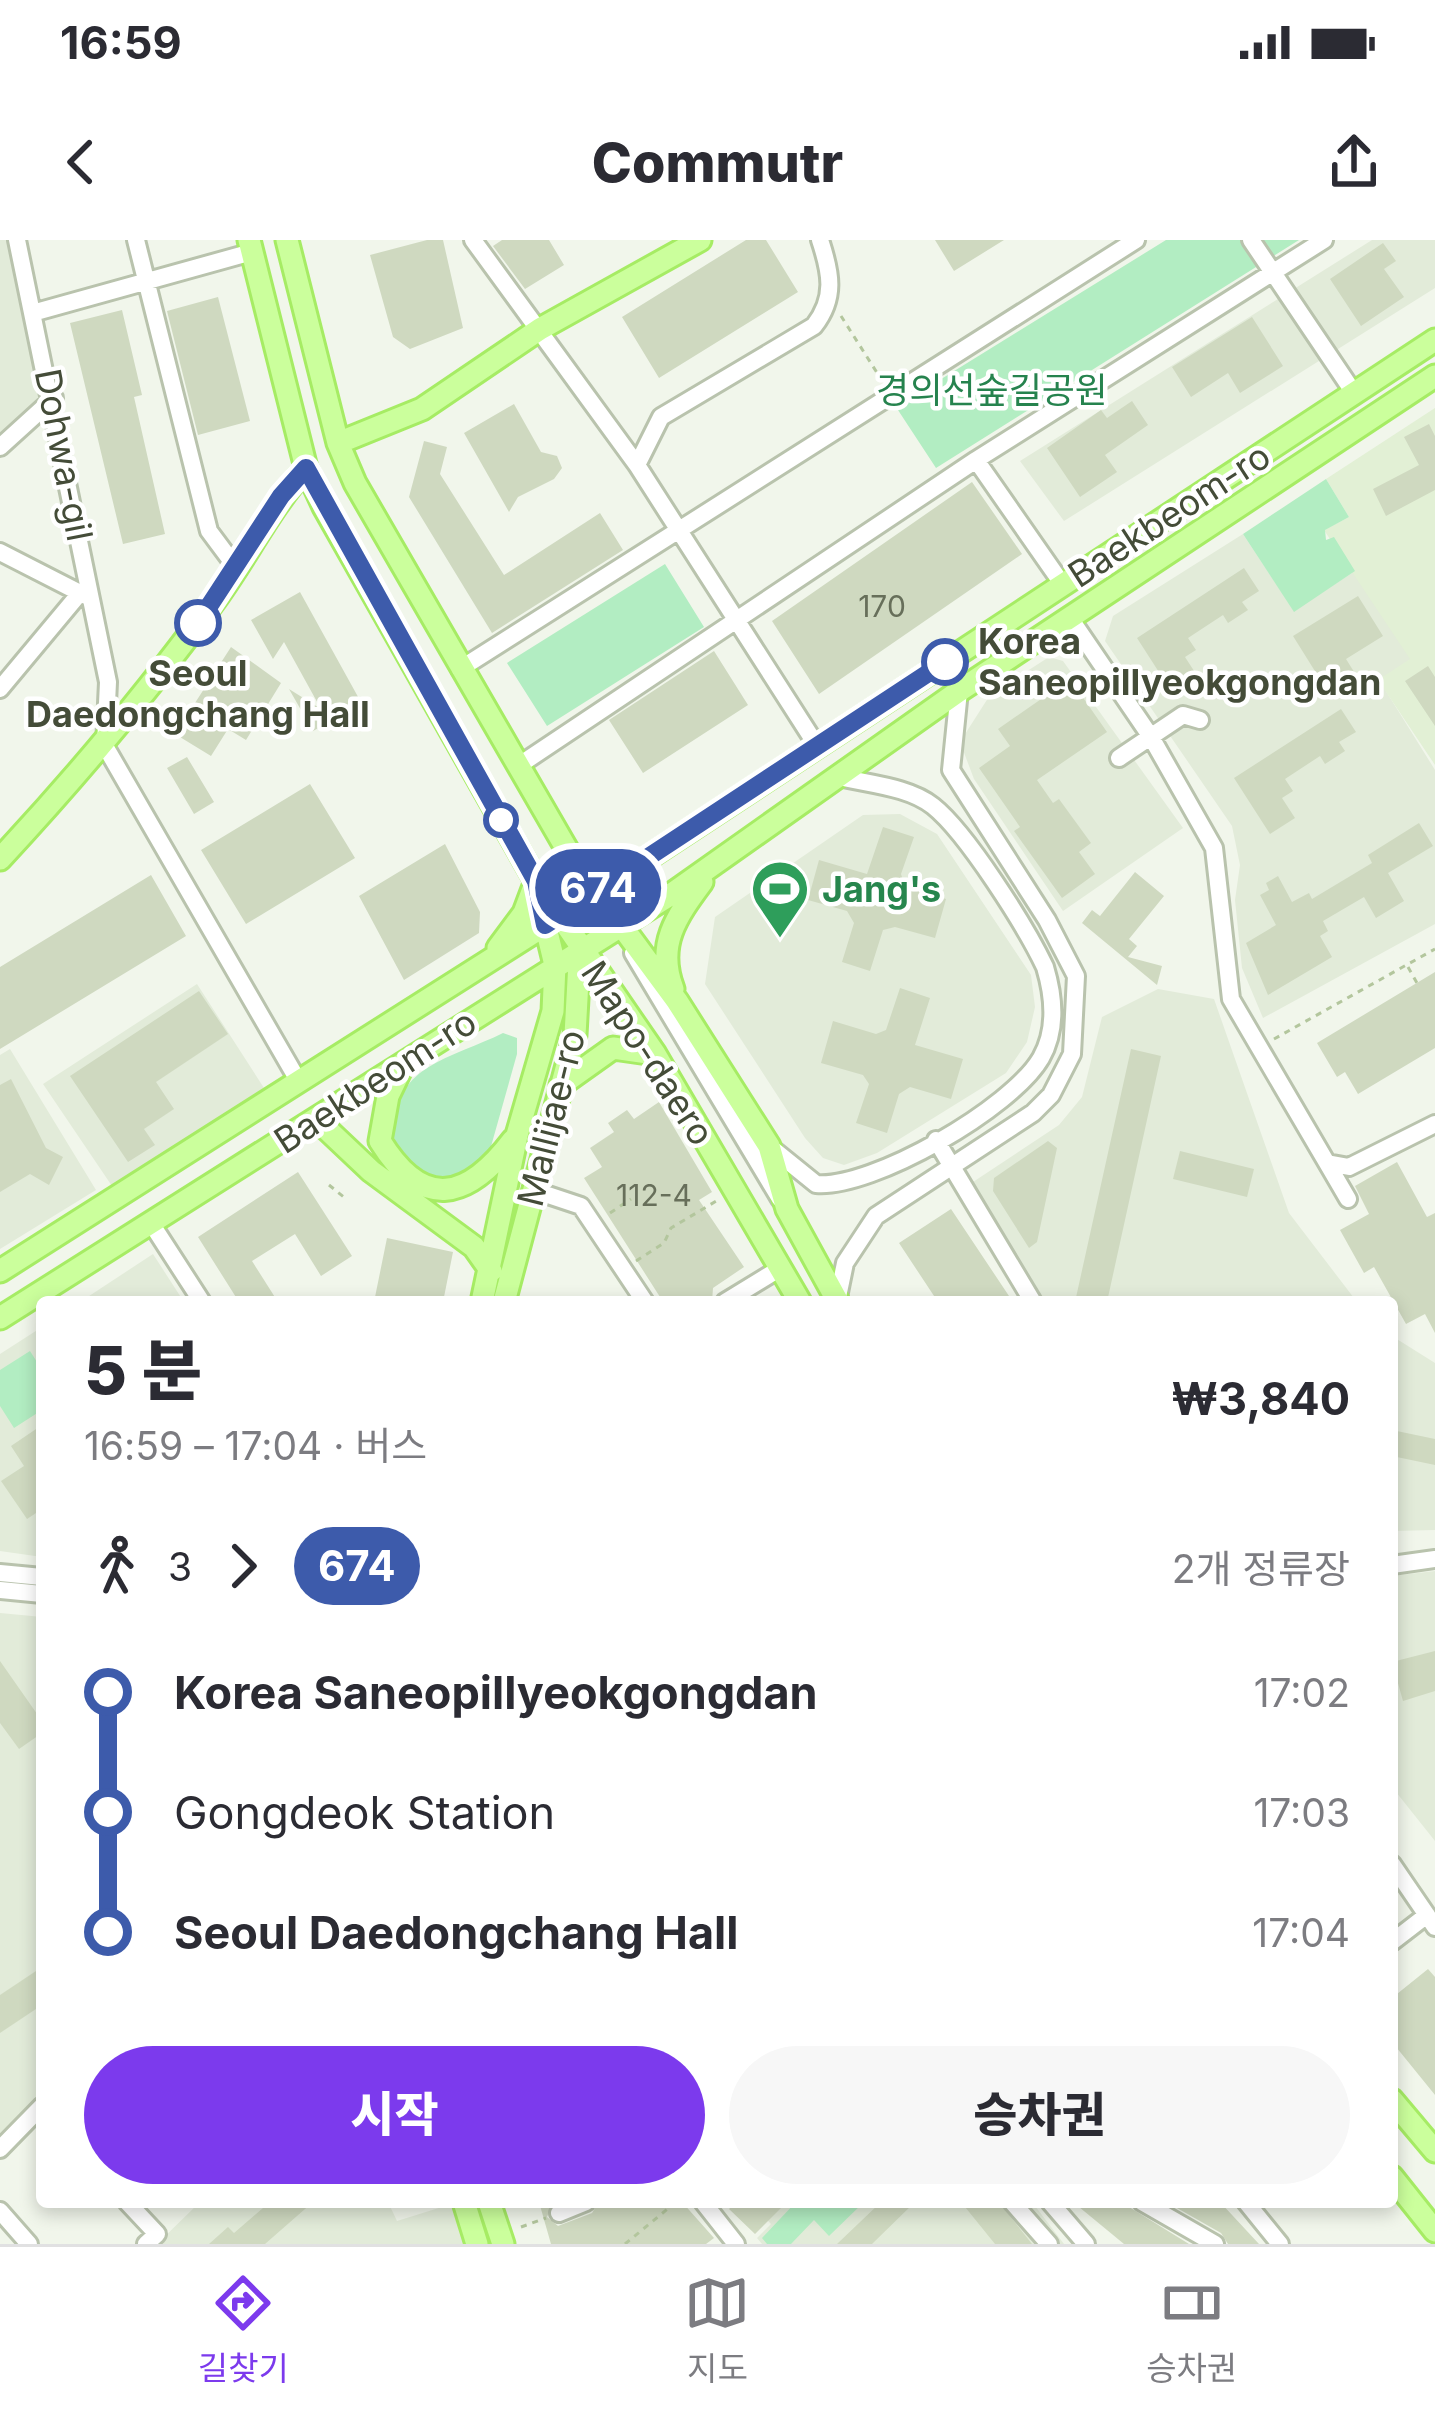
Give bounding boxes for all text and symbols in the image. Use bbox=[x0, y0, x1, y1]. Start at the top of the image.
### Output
text: 16:59 bbox=[60, 15, 182, 70]
icon: back bbox=[48, 129, 114, 195]
icon: share bbox=[1321, 129, 1387, 195]
text: Commutr bbox=[592, 130, 843, 195]
street label: Dohwa-gil bbox=[26, 365, 102, 545]
park label: 경의선숲길공원 bbox=[876, 368, 1108, 412]
street label: Baekbeom-ro bbox=[1060, 433, 1278, 597]
house number: 170 bbox=[858, 588, 906, 624]
marker: Seoul Daedongchang Hall bbox=[176, 601, 220, 645]
place label: Korea Saneopillyeokgongdan bbox=[978, 619, 1381, 704]
marker: Korea Saneopillyeokgongdan bbox=[923, 640, 967, 684]
place label: Seoul Daedongchang Hall bbox=[26, 651, 370, 736]
unlabelled marker bbox=[485, 804, 517, 836]
line badge: 674 bbox=[529, 849, 667, 927]
sports icon: Jang's bbox=[749, 858, 811, 940]
text: 674 bbox=[559, 862, 637, 913]
place label: Jang's bbox=[822, 867, 941, 911]
street label: Mapo-daero bbox=[572, 953, 724, 1153]
street label: Baekbeom-ro bbox=[266, 999, 484, 1163]
street label: Mallijae-ro bbox=[508, 1025, 594, 1211]
house number: 112-4 bbox=[616, 1177, 692, 1213]
text: 5 분 bbox=[84, 1330, 202, 1410]
text: ₩3,840 bbox=[1171, 1371, 1350, 1426]
text: 16:59 – 17:04 · 버스 bbox=[84, 1422, 427, 1469]
icon: walk bbox=[84, 1533, 150, 1599]
icon: forward bbox=[210, 1533, 276, 1599]
text: 674 bbox=[318, 1540, 396, 1591]
text: 3 bbox=[168, 1543, 192, 1590]
text: 2개 정류장 bbox=[1172, 1545, 1350, 1592]
text: Korea Saneopillyeokgongdan bbox=[174, 1665, 818, 1720]
text: 17:02 bbox=[1254, 1669, 1350, 1716]
text: Gongdeok Station bbox=[174, 1785, 555, 1840]
text: 17:03 bbox=[1253, 1789, 1350, 1836]
text: Seoul Daedongchang Hall bbox=[174, 1905, 738, 1960]
text: 17:04 bbox=[1252, 1909, 1350, 1956]
button: 시작 bbox=[84, 2046, 705, 2184]
button: 승차권 bbox=[729, 2046, 1350, 2184]
tab: 길찾기 bbox=[198, 2270, 289, 2390]
tab: 지도 bbox=[684, 2270, 750, 2390]
tab: 승차권 bbox=[1146, 2270, 1237, 2390]

